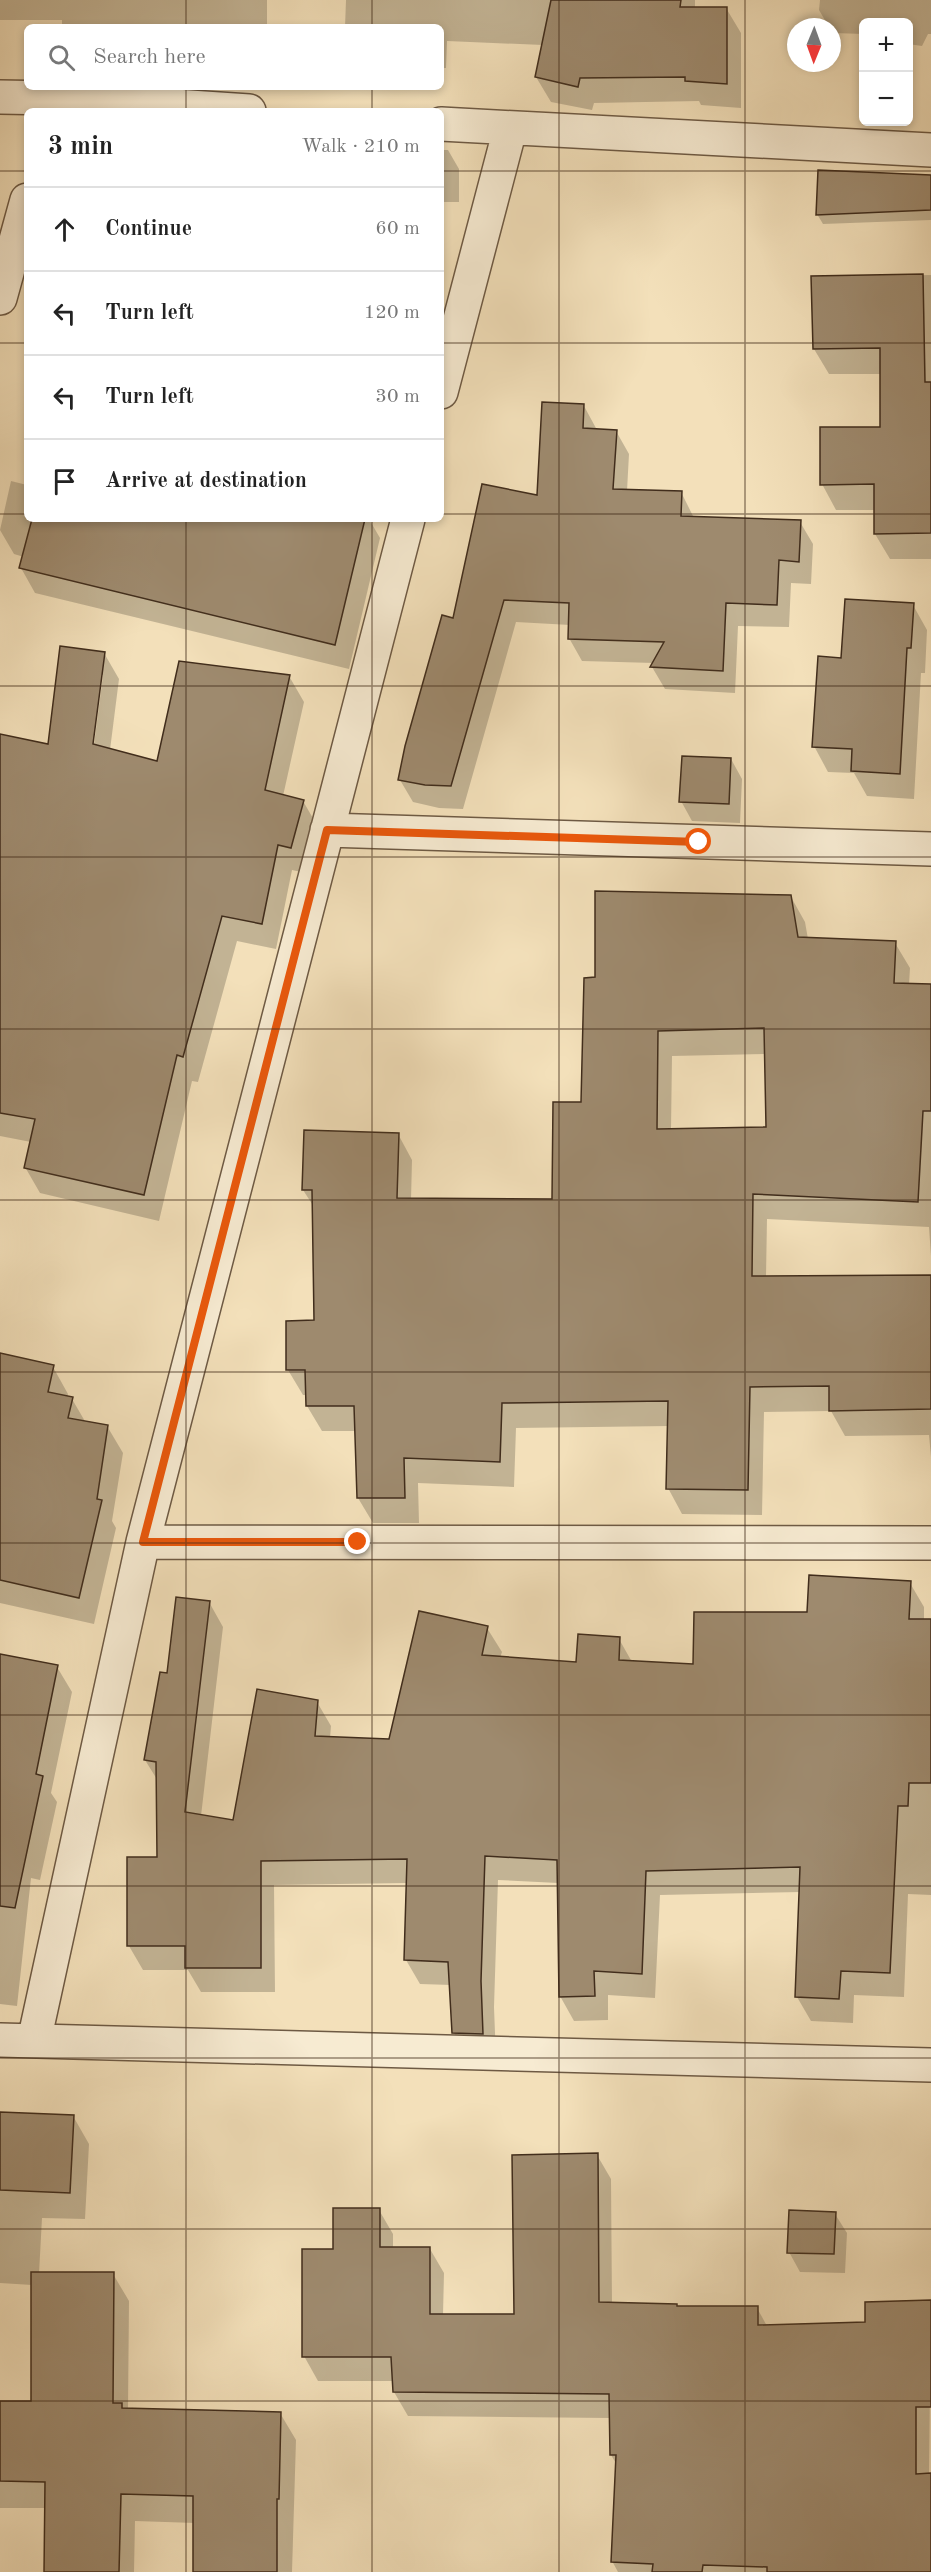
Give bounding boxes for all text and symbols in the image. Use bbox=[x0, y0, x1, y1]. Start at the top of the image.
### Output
north arrow bbox=[787, 18, 841, 72]
map controls bbox=[859, 18, 913, 126]
button: + bbox=[859, 18, 913, 72]
search box bbox=[24, 24, 444, 90]
icon: search bbox=[45, 41, 78, 74]
text: Search here bbox=[93, 46, 206, 68]
button: − bbox=[859, 72, 913, 126]
text: 3 min bbox=[48, 134, 113, 160]
text: Walk · 210 m bbox=[301, 137, 420, 157]
icon: ahead bbox=[48, 213, 81, 246]
text: Continue bbox=[105, 218, 192, 240]
text: 60 m bbox=[375, 219, 420, 239]
icon: left bbox=[48, 297, 81, 330]
text: Turn left bbox=[105, 302, 194, 324]
text: 120 m bbox=[364, 303, 420, 323]
icon: left bbox=[48, 381, 81, 414]
text: Turn left bbox=[105, 386, 194, 408]
text: 30 m bbox=[375, 387, 420, 407]
icon: arrive bbox=[48, 465, 81, 498]
text: Arrive at destination bbox=[105, 470, 307, 492]
route start bbox=[685, 828, 711, 854]
route end bbox=[344, 1528, 370, 1554]

